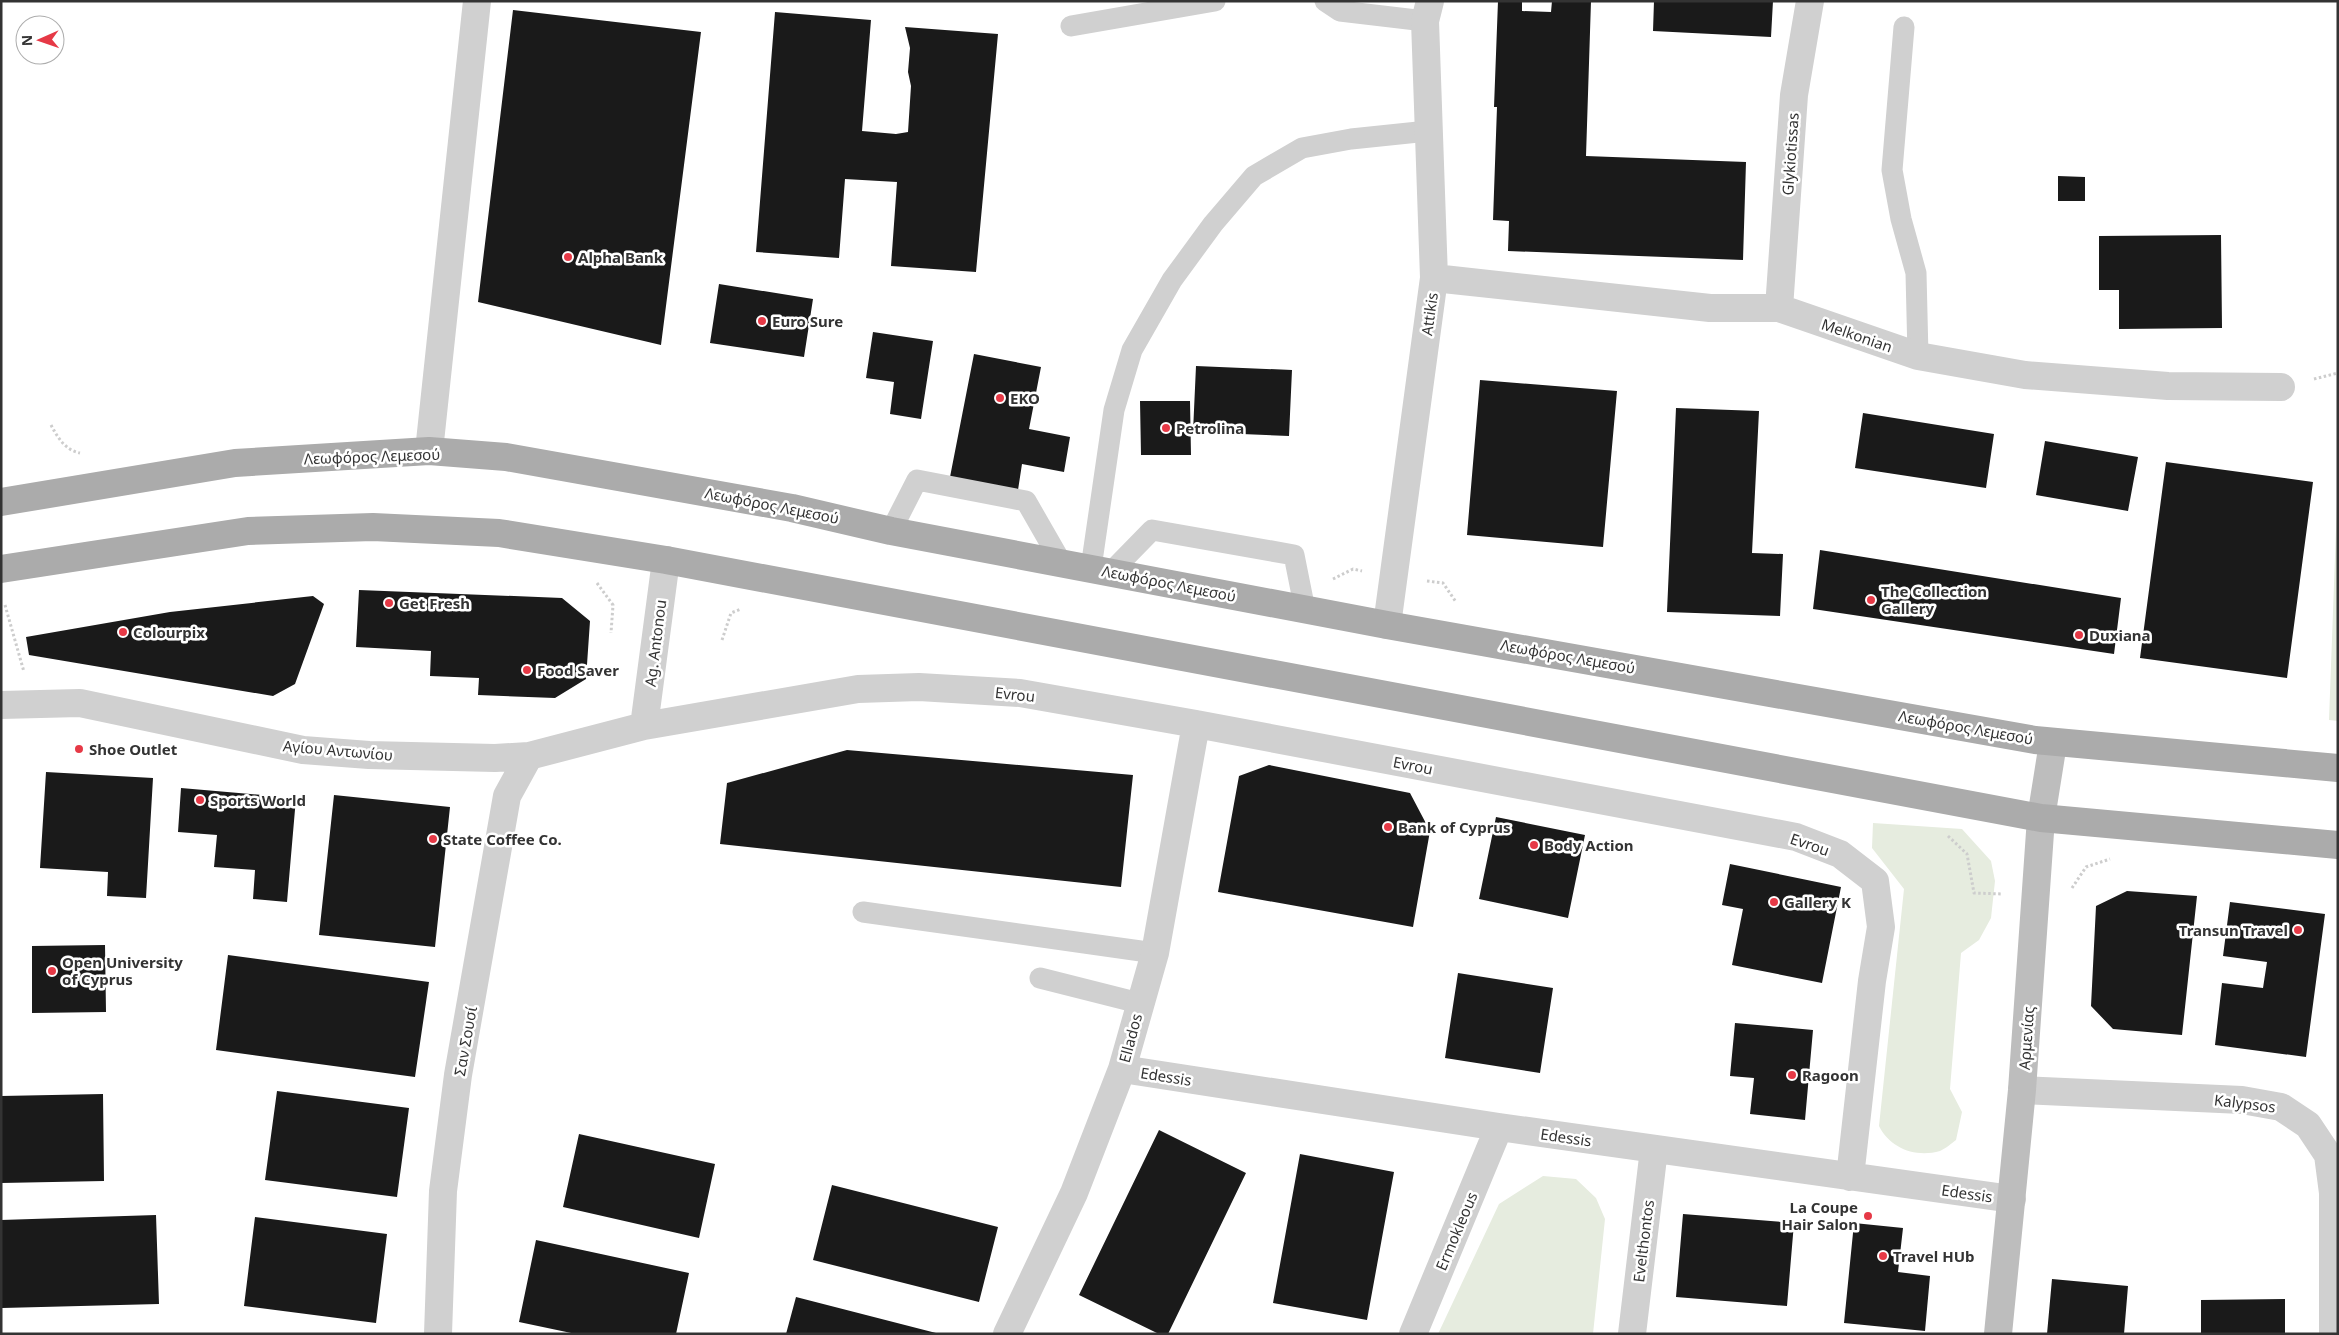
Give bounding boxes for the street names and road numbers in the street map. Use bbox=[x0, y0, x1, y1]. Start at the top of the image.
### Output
street label: Glykiotissas bbox=[1777, 112, 1803, 196]
street label: Attikis bbox=[1416, 291, 1442, 337]
street label: Melkonian bbox=[1819, 314, 1895, 356]
street label: Λεωφόρος Λεμεσού bbox=[303, 444, 441, 468]
street label: Λεωφόρος Λεμεσού bbox=[703, 482, 841, 528]
street label: Λεωφόρος Λεμεσού bbox=[1100, 560, 1238, 606]
street label: Ag. Antonou bbox=[640, 598, 670, 688]
street label: Λεωφόρος Λεμεσού bbox=[1499, 634, 1637, 678]
street label: Evrou bbox=[994, 682, 1036, 706]
street label: Λεωφόρος Λεμεσού bbox=[1897, 705, 2035, 749]
street label: Αγίου Αντωνίου bbox=[282, 735, 394, 765]
street label: Evrou bbox=[1391, 751, 1435, 779]
street label: Evrou bbox=[1788, 828, 1832, 860]
street label: Σαν Σουσί bbox=[449, 1005, 481, 1077]
street label: Αρμενίας bbox=[2014, 1006, 2038, 1070]
street label: Ellados bbox=[1114, 1011, 1146, 1065]
street label: Edessis bbox=[1139, 1062, 1193, 1090]
street label: Kalypsos bbox=[2213, 1089, 2277, 1117]
street label: Edessis bbox=[1539, 1124, 1593, 1150]
street label: Edessis bbox=[1940, 1180, 1994, 1206]
street label: Ermokleous bbox=[1430, 1189, 1482, 1273]
street label: Evelthontos bbox=[1628, 1199, 1658, 1283]

